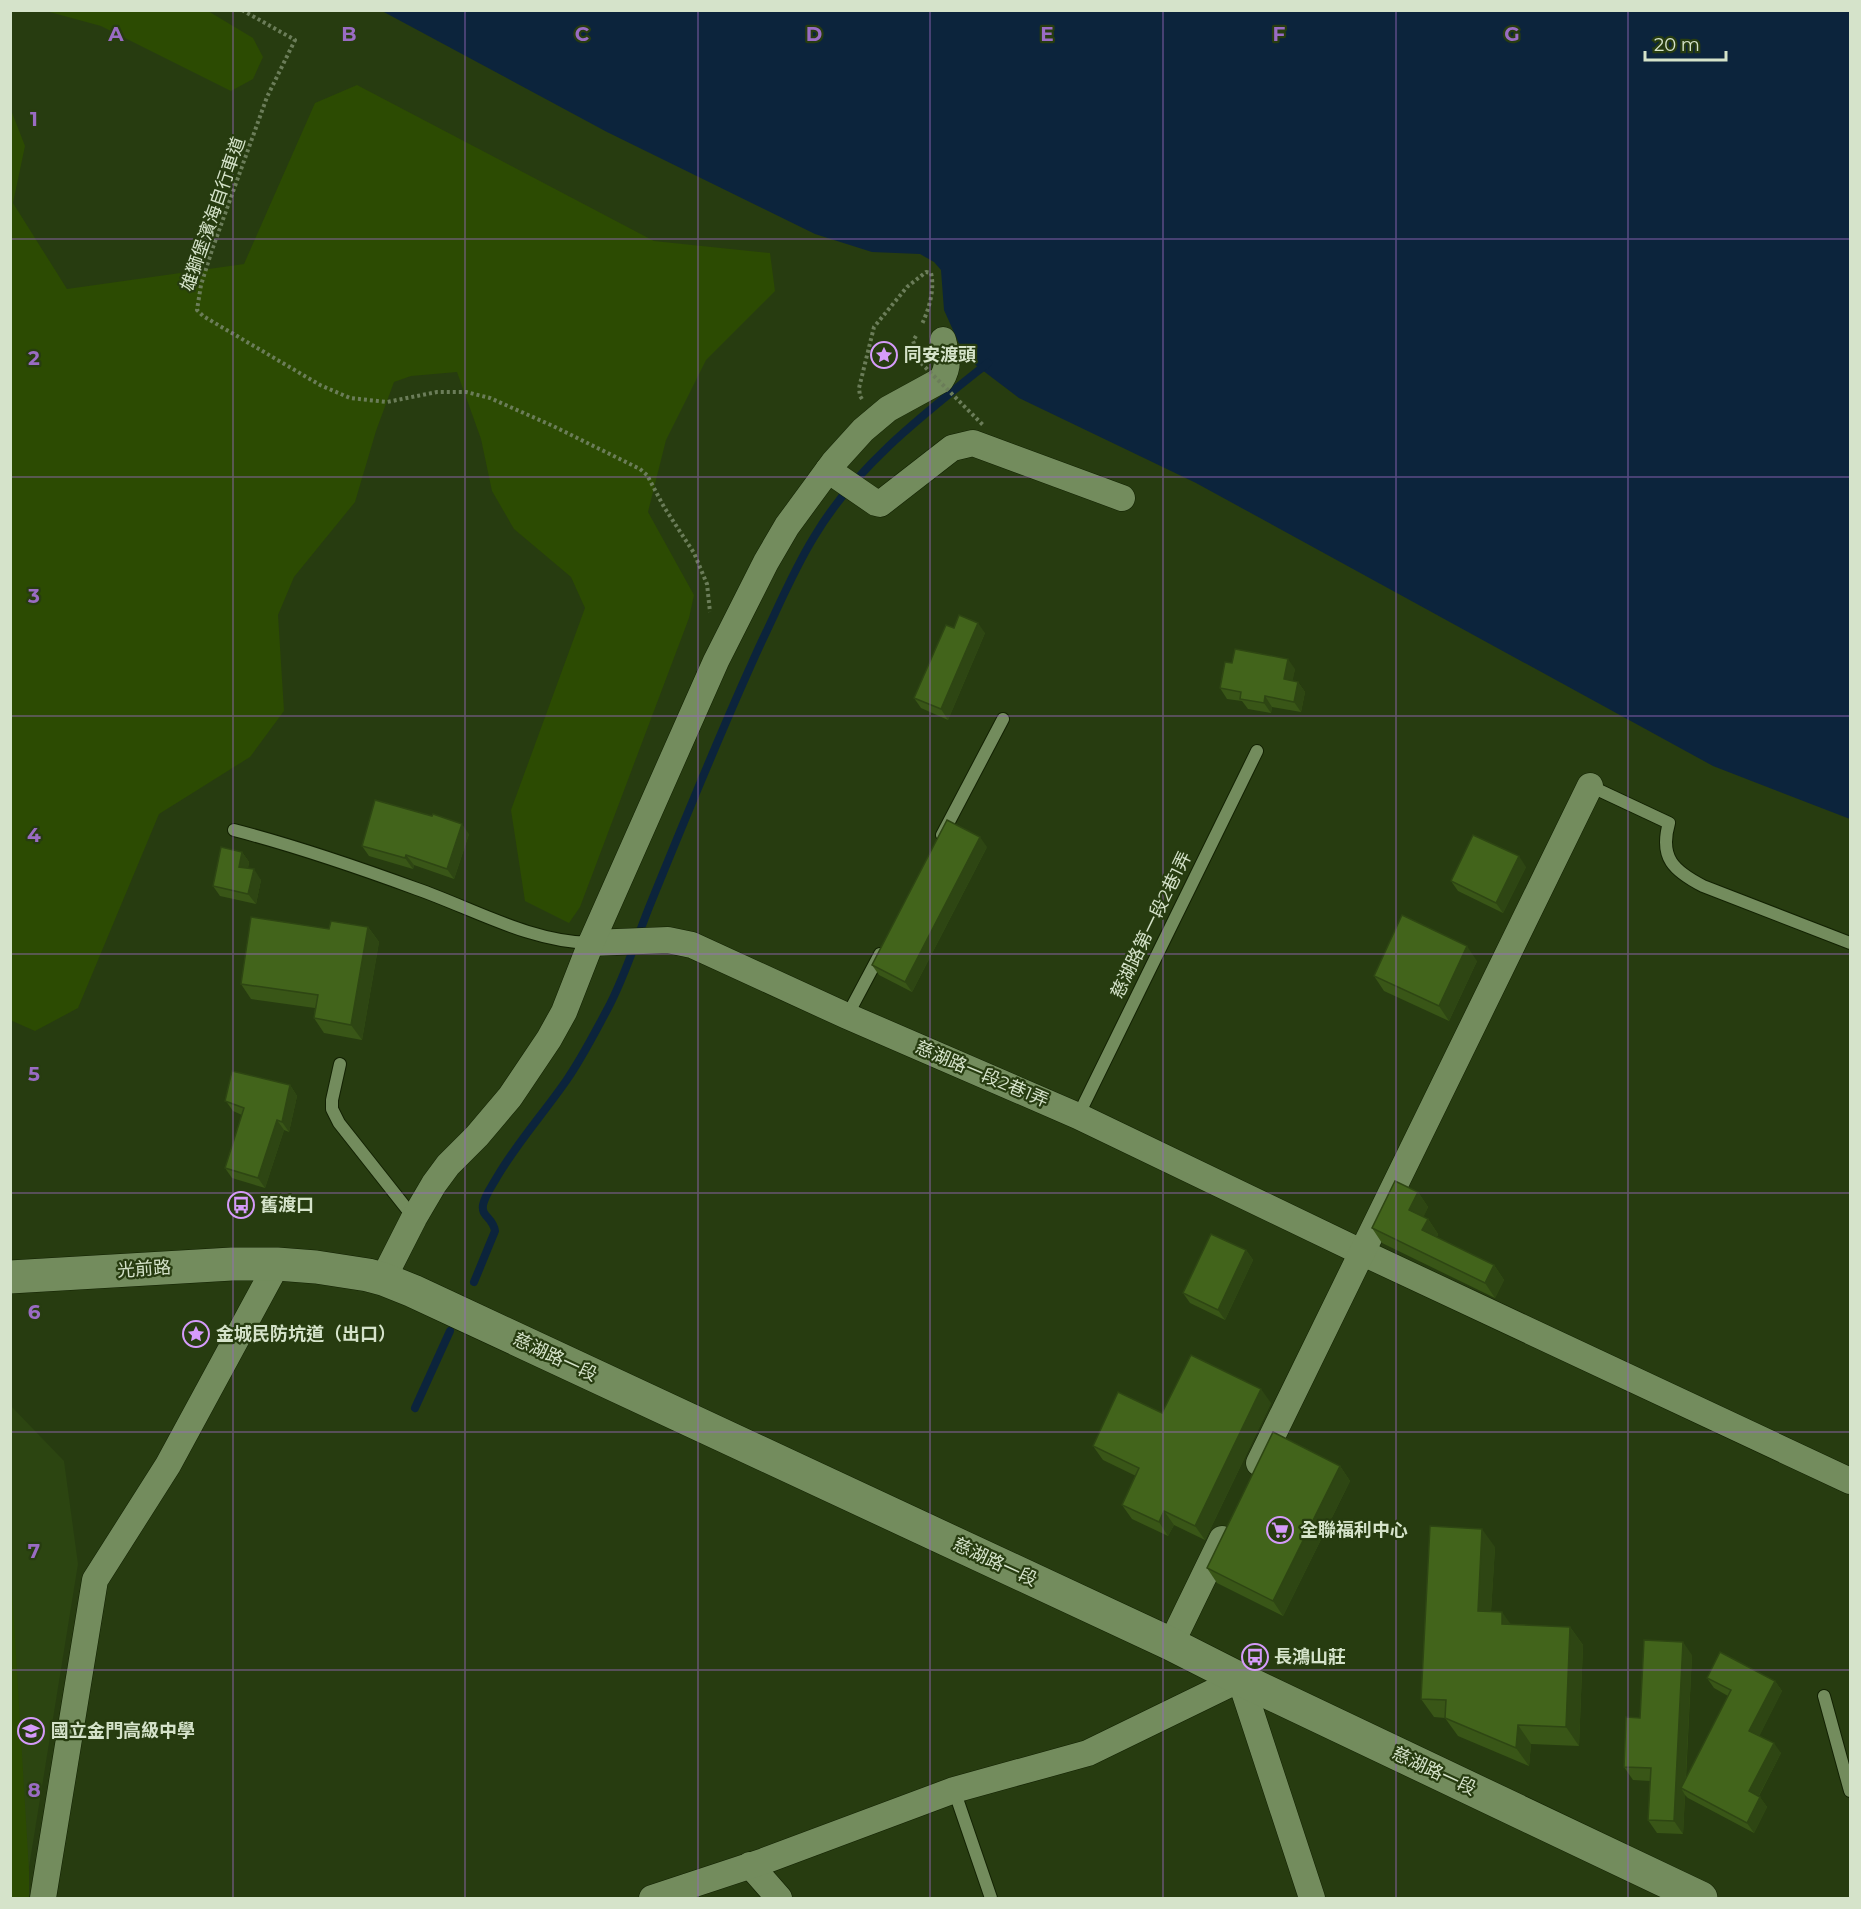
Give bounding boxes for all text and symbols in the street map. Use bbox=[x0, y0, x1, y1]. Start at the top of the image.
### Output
text: A bbox=[107, 22, 124, 46]
text: B bbox=[341, 22, 357, 46]
text: C bbox=[575, 22, 590, 46]
text: D bbox=[806, 22, 822, 46]
text: E bbox=[1040, 22, 1054, 46]
text: F bbox=[1273, 22, 1286, 46]
text: G bbox=[1504, 22, 1520, 46]
scale bar bbox=[1645, 24, 1726, 62]
text: 20 m bbox=[1654, 34, 1700, 56]
text: 1 bbox=[30, 107, 38, 131]
street label: 雄獅堡濱海自行車道 bbox=[176, 134, 250, 294]
place icon: 同安渡頭 bbox=[869, 340, 899, 370]
place label: 同安渡頭 bbox=[904, 344, 976, 366]
text: 2 bbox=[28, 346, 40, 370]
text: 3 bbox=[27, 584, 40, 608]
text: 4 bbox=[27, 823, 41, 847]
street label: 慈湖路第一段2巷1弄 bbox=[1106, 848, 1196, 1002]
street label: 慈湖路一段2巷1弄 bbox=[912, 1036, 1052, 1112]
text: 5 bbox=[28, 1062, 40, 1086]
bus stop icon: 舊渡口 bbox=[226, 1190, 256, 1220]
place label: 舊渡口 bbox=[260, 1194, 314, 1216]
street label: 光前路 bbox=[116, 1256, 172, 1282]
text: 6 bbox=[28, 1300, 41, 1324]
place icon: 金城民防坑道（出口） bbox=[181, 1319, 211, 1349]
place label: 金城民防坑道（出口） bbox=[216, 1323, 396, 1345]
street label: 慈湖路一段 bbox=[510, 1328, 600, 1386]
supermarket icon: 全聯福利中心 bbox=[1265, 1515, 1295, 1545]
place label: 全聯福利中心 bbox=[1300, 1519, 1408, 1541]
street label: 慈湖路一段 bbox=[950, 1533, 1040, 1591]
text: 7 bbox=[28, 1539, 40, 1563]
bus stop icon: 長鴻山莊 bbox=[1240, 1642, 1270, 1672]
place label: 長鴻山莊 bbox=[1274, 1646, 1346, 1668]
school or university icon: 國立金門高級中學 bbox=[16, 1716, 46, 1746]
place label: 國立金門高級中學 bbox=[51, 1720, 195, 1742]
street label: 慈湖路一段 bbox=[1389, 1742, 1479, 1800]
text: 8 bbox=[27, 1778, 41, 1802]

